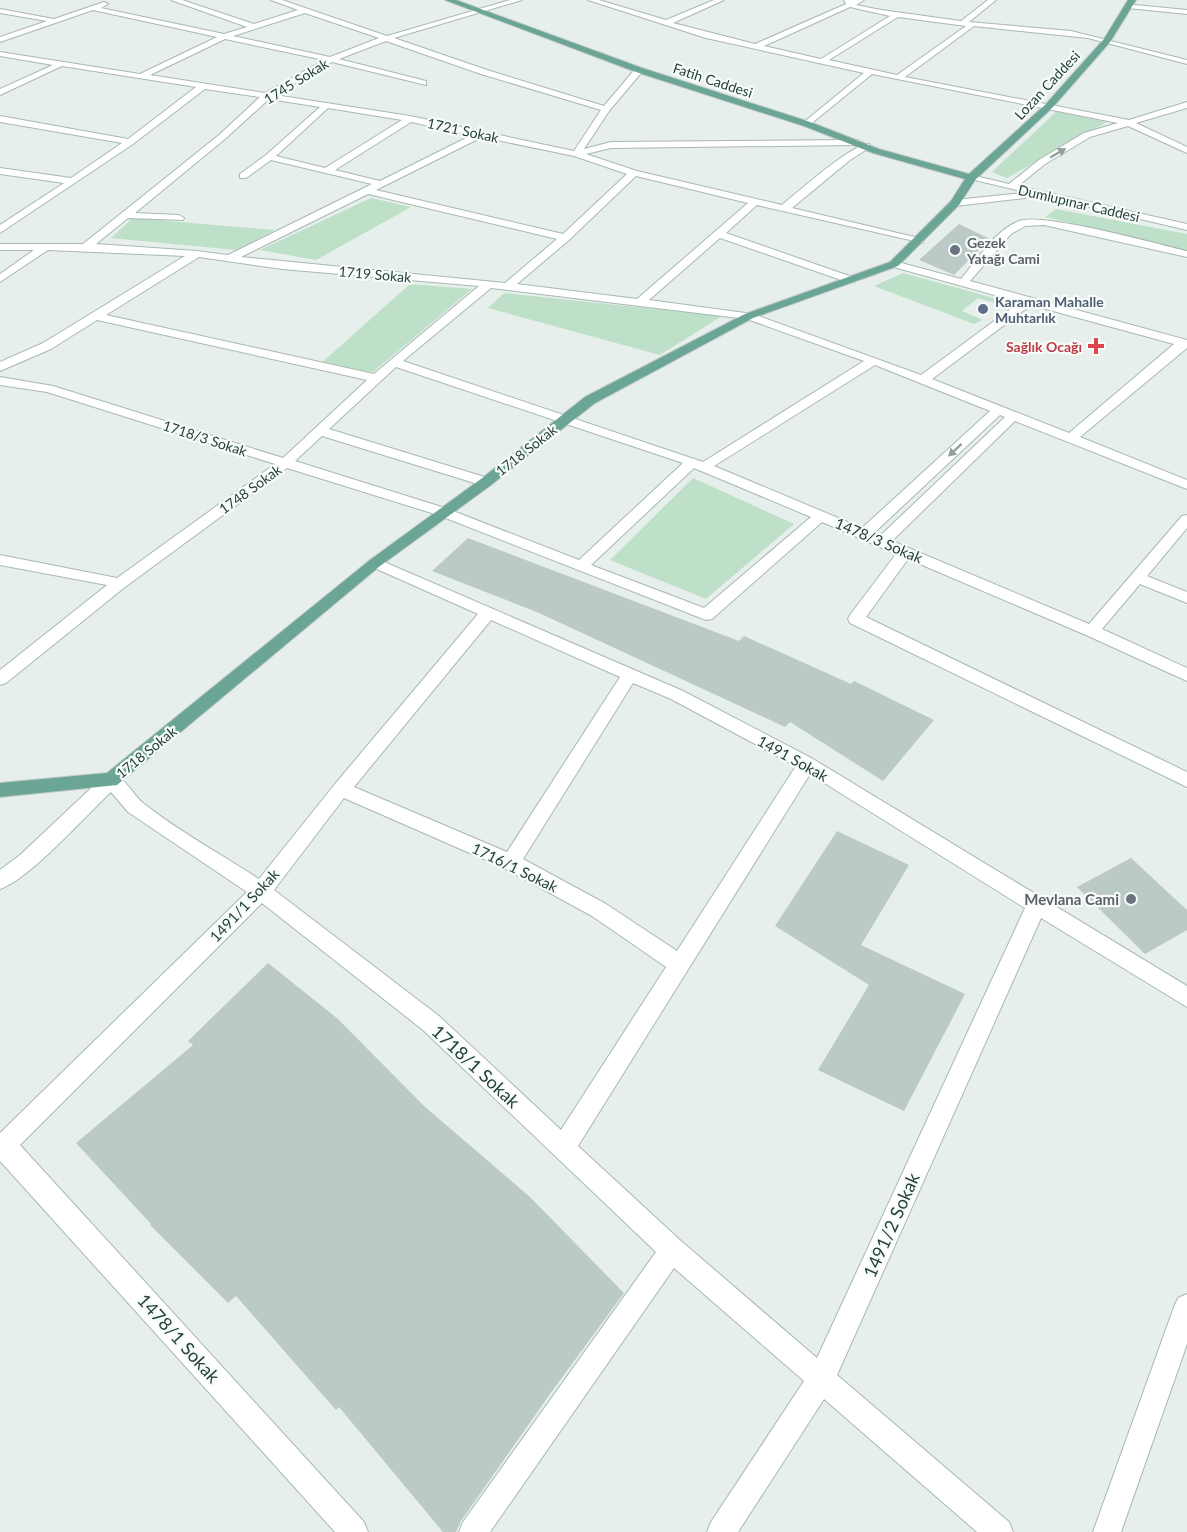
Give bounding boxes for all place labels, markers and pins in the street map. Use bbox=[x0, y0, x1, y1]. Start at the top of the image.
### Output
place label: Gezek Yatağı Cami bbox=[966, 234, 1040, 267]
marker: Gezek Yatağı Cami bbox=[948, 243, 962, 257]
place label: Karaman Mahalle Muhtarlık bbox=[995, 293, 1104, 326]
marker: Karaman Mahalle Muhtarlık bbox=[976, 302, 990, 316]
marker: Sağlık Ocağı bbox=[1087, 337, 1105, 355]
place label: Sağlık Ocağı bbox=[1006, 338, 1082, 355]
place label: Mevlana Cami bbox=[1024, 890, 1119, 908]
marker: Mevlana Cami bbox=[1124, 892, 1138, 906]

